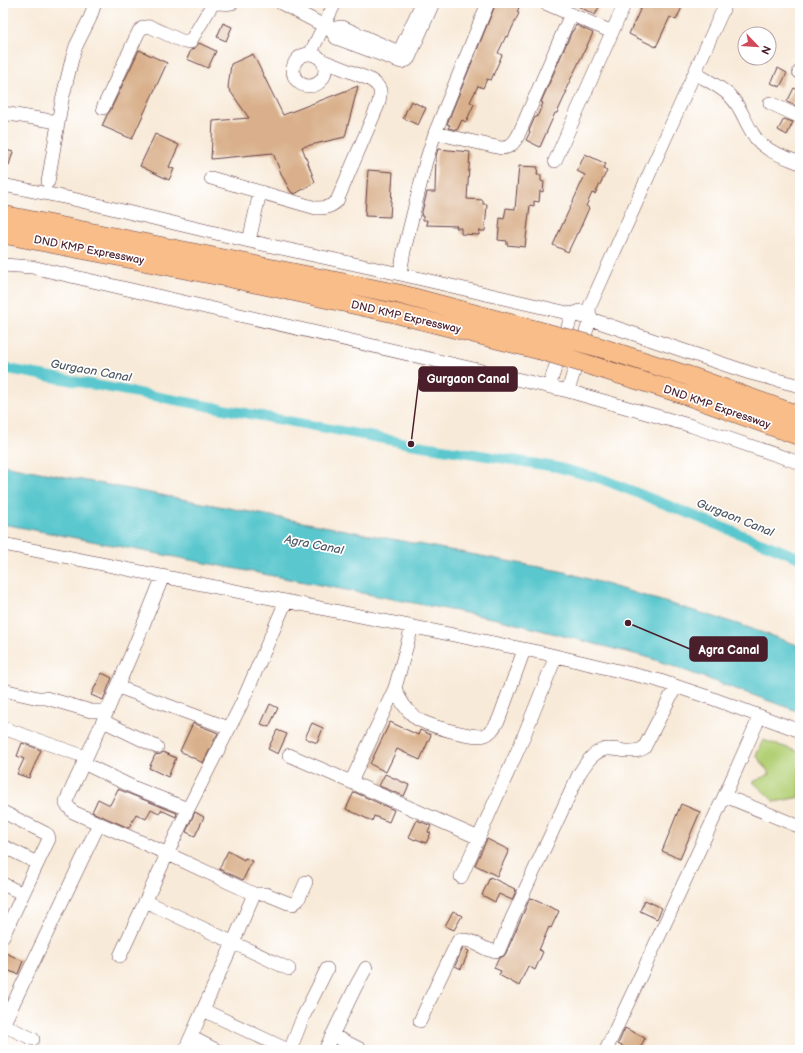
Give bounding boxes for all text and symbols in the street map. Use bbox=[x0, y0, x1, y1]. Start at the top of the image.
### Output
north arrow bbox=[737, 26, 777, 66]
text: N bbox=[758, 44, 773, 57]
street label: DND KMP Expressway bbox=[33, 233, 145, 267]
street label: DND KMP Expressway bbox=[350, 298, 462, 336]
water label: Gurgaon Canal bbox=[49, 356, 134, 386]
callout: Gurgaon Canal bbox=[419, 367, 517, 391]
text: Gurgaon Canal bbox=[427, 372, 509, 387]
street label: DND KMP Expressway bbox=[662, 383, 772, 431]
water label: Gurgaon Canal bbox=[694, 496, 777, 541]
water label: Agra Canal bbox=[282, 532, 346, 558]
callout: Agra Canal bbox=[690, 637, 767, 661]
text: Agra Canal bbox=[698, 643, 759, 658]

